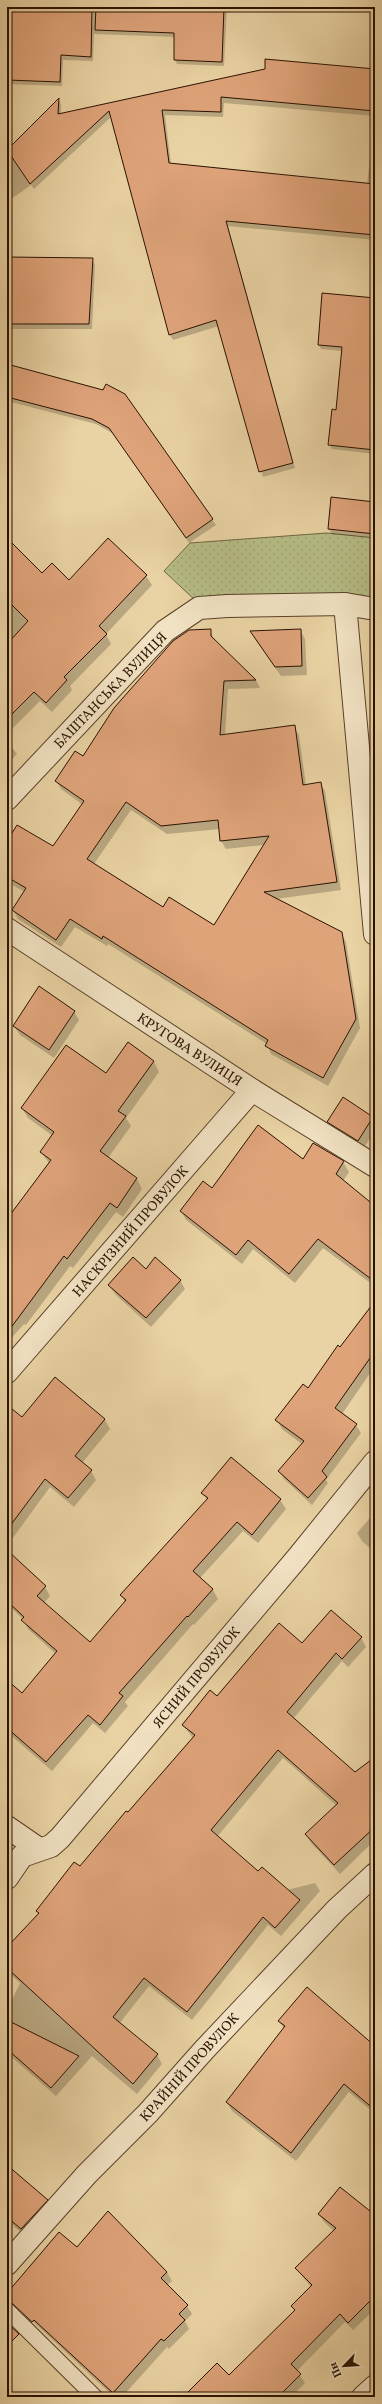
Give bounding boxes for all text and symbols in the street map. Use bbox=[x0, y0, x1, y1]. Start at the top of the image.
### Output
street label: БАШТАНСЬКА ВУЛИЦЯ bbox=[50, 629, 172, 754]
street label: КРУГОВА ВУЛИЦЯ bbox=[133, 1009, 245, 1091]
street label: НАСКРІЗНИЙ ПРОВУЛОК bbox=[68, 1161, 194, 1302]
street label: ЯСНИЙ ПРОВУЛОК bbox=[148, 1622, 245, 1733]
street label: КРАЙНІЙ ПРОВУЛОК bbox=[135, 2008, 244, 2127]
north arrow bbox=[324, 2346, 364, 2386]
text: Пн bbox=[326, 2359, 346, 2380]

